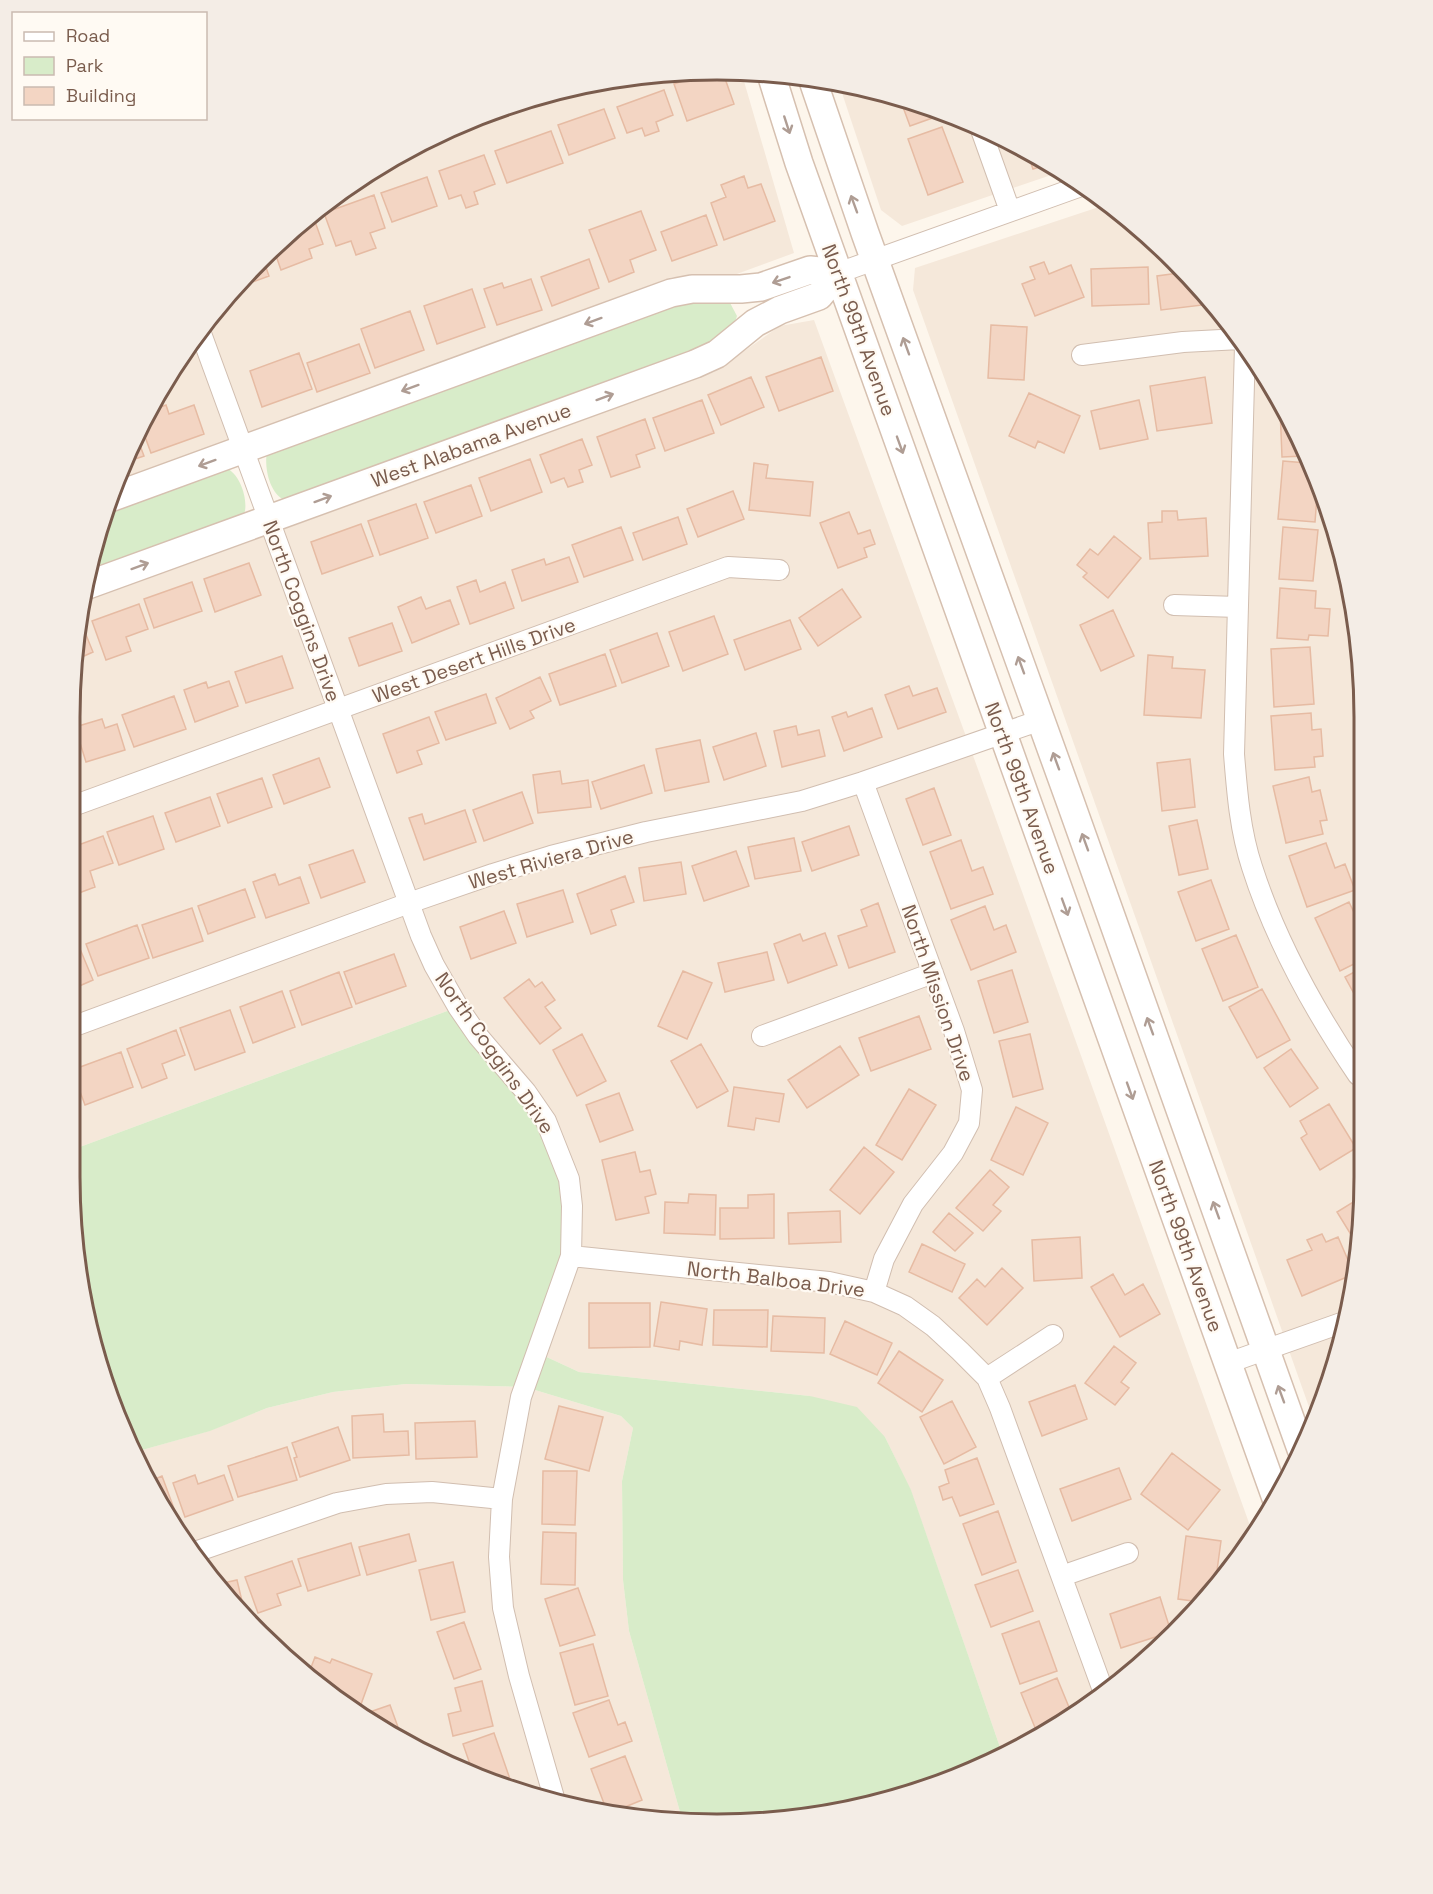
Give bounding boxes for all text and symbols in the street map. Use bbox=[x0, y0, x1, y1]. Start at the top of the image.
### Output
legend bbox=[12, 12, 207, 120]
text: Road bbox=[66, 24, 110, 47]
text: Park bbox=[66, 54, 104, 77]
text: Building bbox=[66, 84, 136, 107]
one-way arrow bbox=[782, 115, 793, 134]
one-way arrow bbox=[848, 195, 859, 214]
street label: North 99th Avenue bbox=[816, 240, 902, 420]
one-way arrow bbox=[772, 275, 791, 286]
one-way arrow bbox=[584, 317, 603, 328]
one-way arrow bbox=[899, 337, 910, 356]
one-way arrow bbox=[401, 384, 420, 395]
one-way arrow bbox=[595, 390, 614, 401]
street label: West Alabama Avenue bbox=[367, 397, 575, 493]
one-way arrow bbox=[895, 435, 906, 453]
one-way arrow bbox=[198, 458, 217, 469]
one-way arrow bbox=[313, 493, 332, 504]
street label: North Coggins Drive bbox=[257, 517, 347, 705]
one-way arrow bbox=[130, 560, 149, 571]
street label: West Desert Hills Drive bbox=[369, 611, 579, 709]
one-way arrow bbox=[1015, 656, 1026, 675]
street label: North 99th Avenue bbox=[979, 698, 1065, 878]
one-way arrow bbox=[1049, 752, 1060, 770]
street label: West Riviera Drive bbox=[465, 823, 637, 895]
one-way arrow bbox=[1079, 834, 1090, 852]
one-way arrow bbox=[1060, 897, 1071, 916]
street label: North Mission Drive bbox=[895, 901, 981, 1085]
street label: North Coggins Drive bbox=[429, 967, 561, 1139]
one-way arrow bbox=[1144, 1017, 1155, 1036]
one-way arrow bbox=[1126, 1081, 1137, 1100]
street label: North 99th Avenue bbox=[1143, 1156, 1229, 1336]
one-way arrow bbox=[1209, 1201, 1220, 1220]
street label: North Balboa Drive bbox=[685, 1255, 867, 1303]
one-way arrow bbox=[1275, 1385, 1286, 1403]

